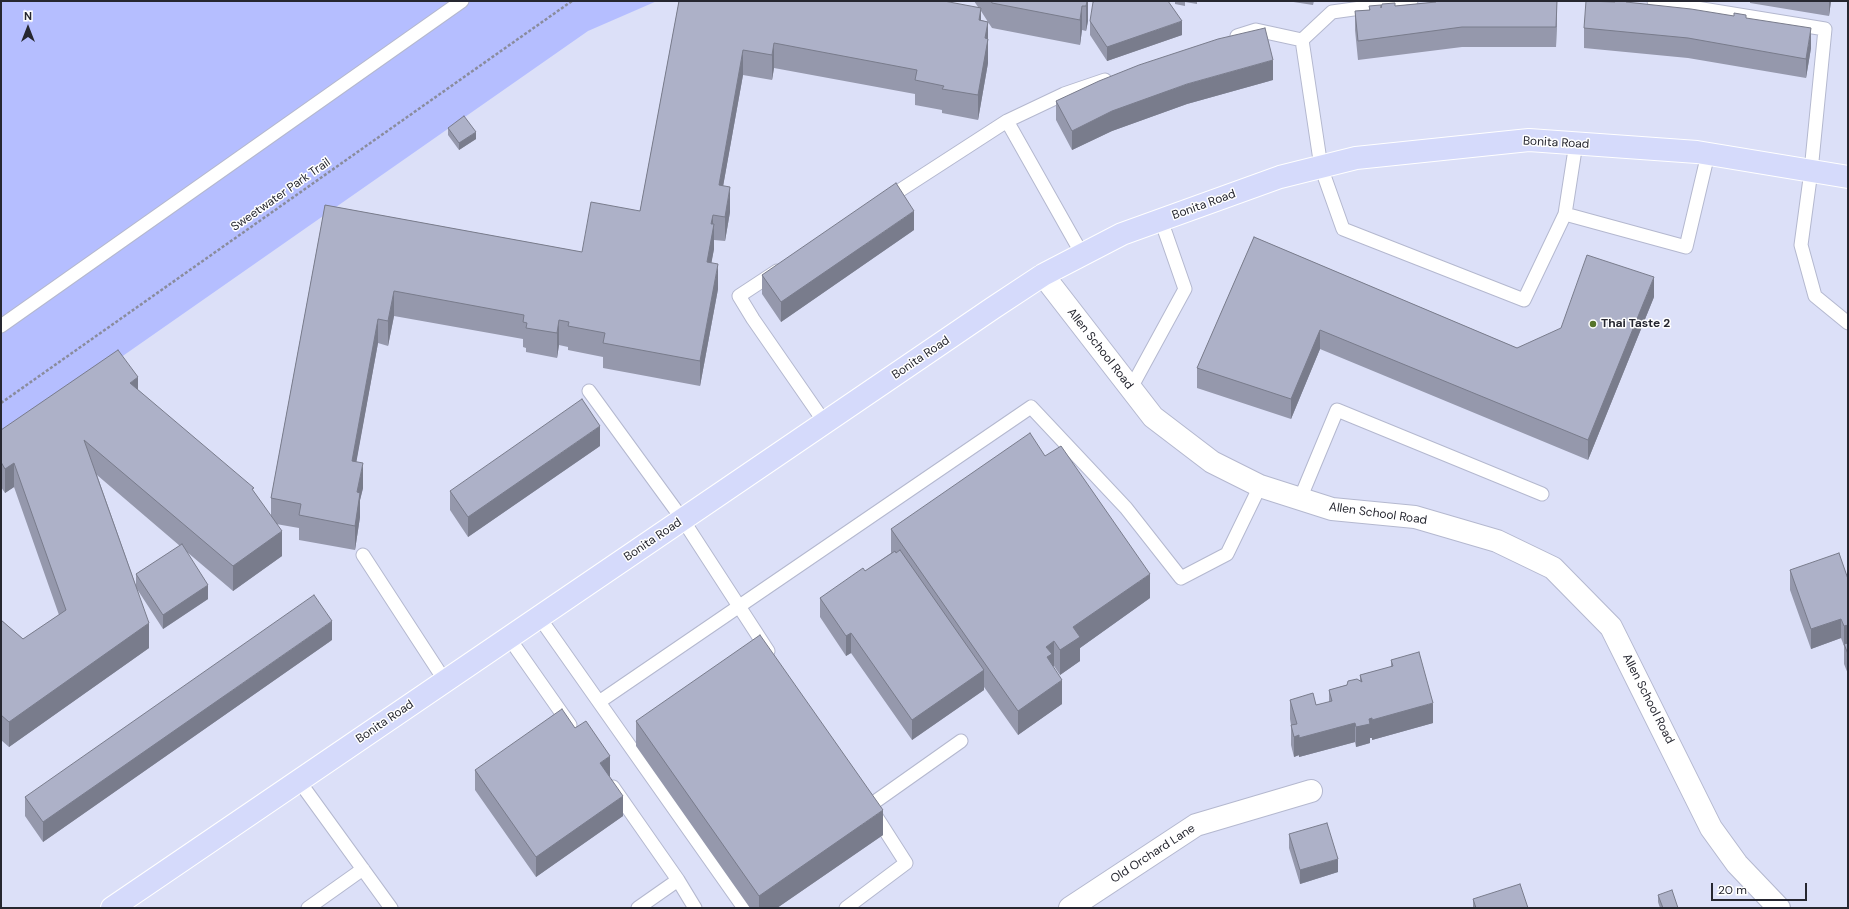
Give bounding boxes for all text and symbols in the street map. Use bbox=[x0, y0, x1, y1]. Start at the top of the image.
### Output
north arrow bbox=[8, 8, 48, 48]
text: N bbox=[24, 9, 32, 23]
street label: Bonita Road bbox=[1522, 134, 1590, 152]
street label: Sweetwater Park Trail bbox=[229, 155, 333, 235]
street label: Bonita Road bbox=[1170, 187, 1238, 223]
street label: Allen School Road bbox=[1064, 306, 1136, 392]
place label: Thai Taste 2 bbox=[1601, 317, 1670, 331]
marker: Thai Taste 2 bbox=[1588, 319, 1598, 329]
street label: Bonita Road bbox=[889, 333, 953, 383]
street label: Allen School Road bbox=[1328, 500, 1428, 528]
street label: Bonita Road bbox=[621, 515, 685, 565]
street label: Allen School Road bbox=[1619, 652, 1677, 746]
street label: Bonita Road bbox=[353, 697, 417, 747]
street label: Old Orchard Lane bbox=[1108, 821, 1198, 887]
scale bar bbox=[1713, 875, 1809, 901]
text: 20 m bbox=[1718, 882, 1747, 898]

